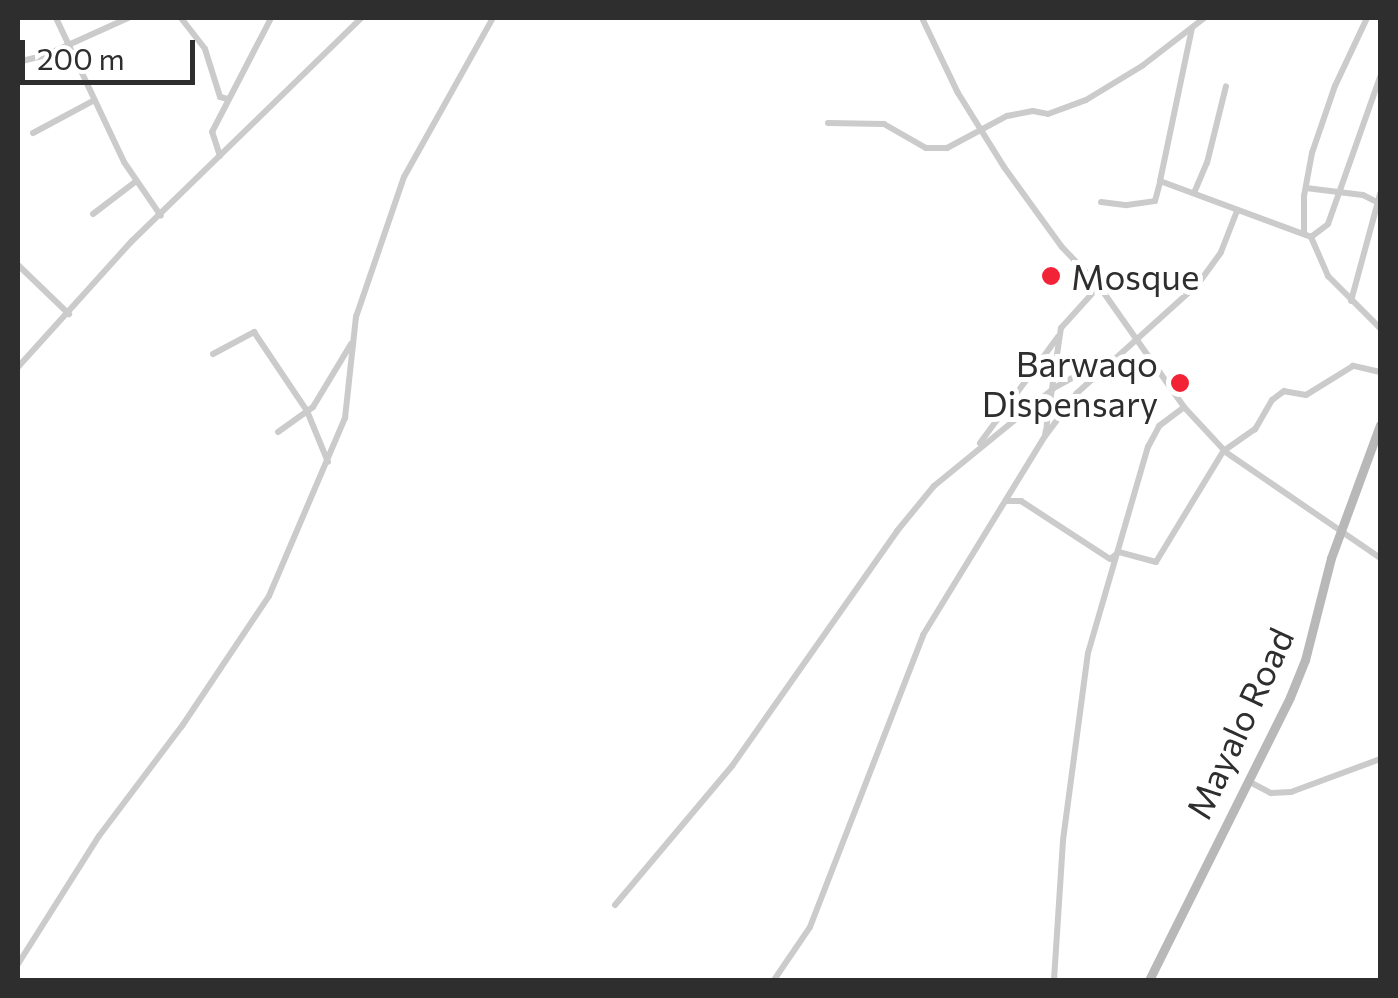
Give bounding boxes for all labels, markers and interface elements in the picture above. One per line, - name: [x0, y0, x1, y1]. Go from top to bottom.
- scale bar: [25, 20, 200, 82]
- text: 200 m: [37, 39, 125, 76]
- place label: Mosque: [1071, 255, 1199, 297]
- marker: Mosque: [1040, 265, 1062, 287]
- place label: Barwaqo Dispensary: [982, 342, 1158, 424]
- marker: Barwaqo Dispensary: [1167, 370, 1193, 396]
- street label: Mayalo Road: [1177, 621, 1301, 825]

